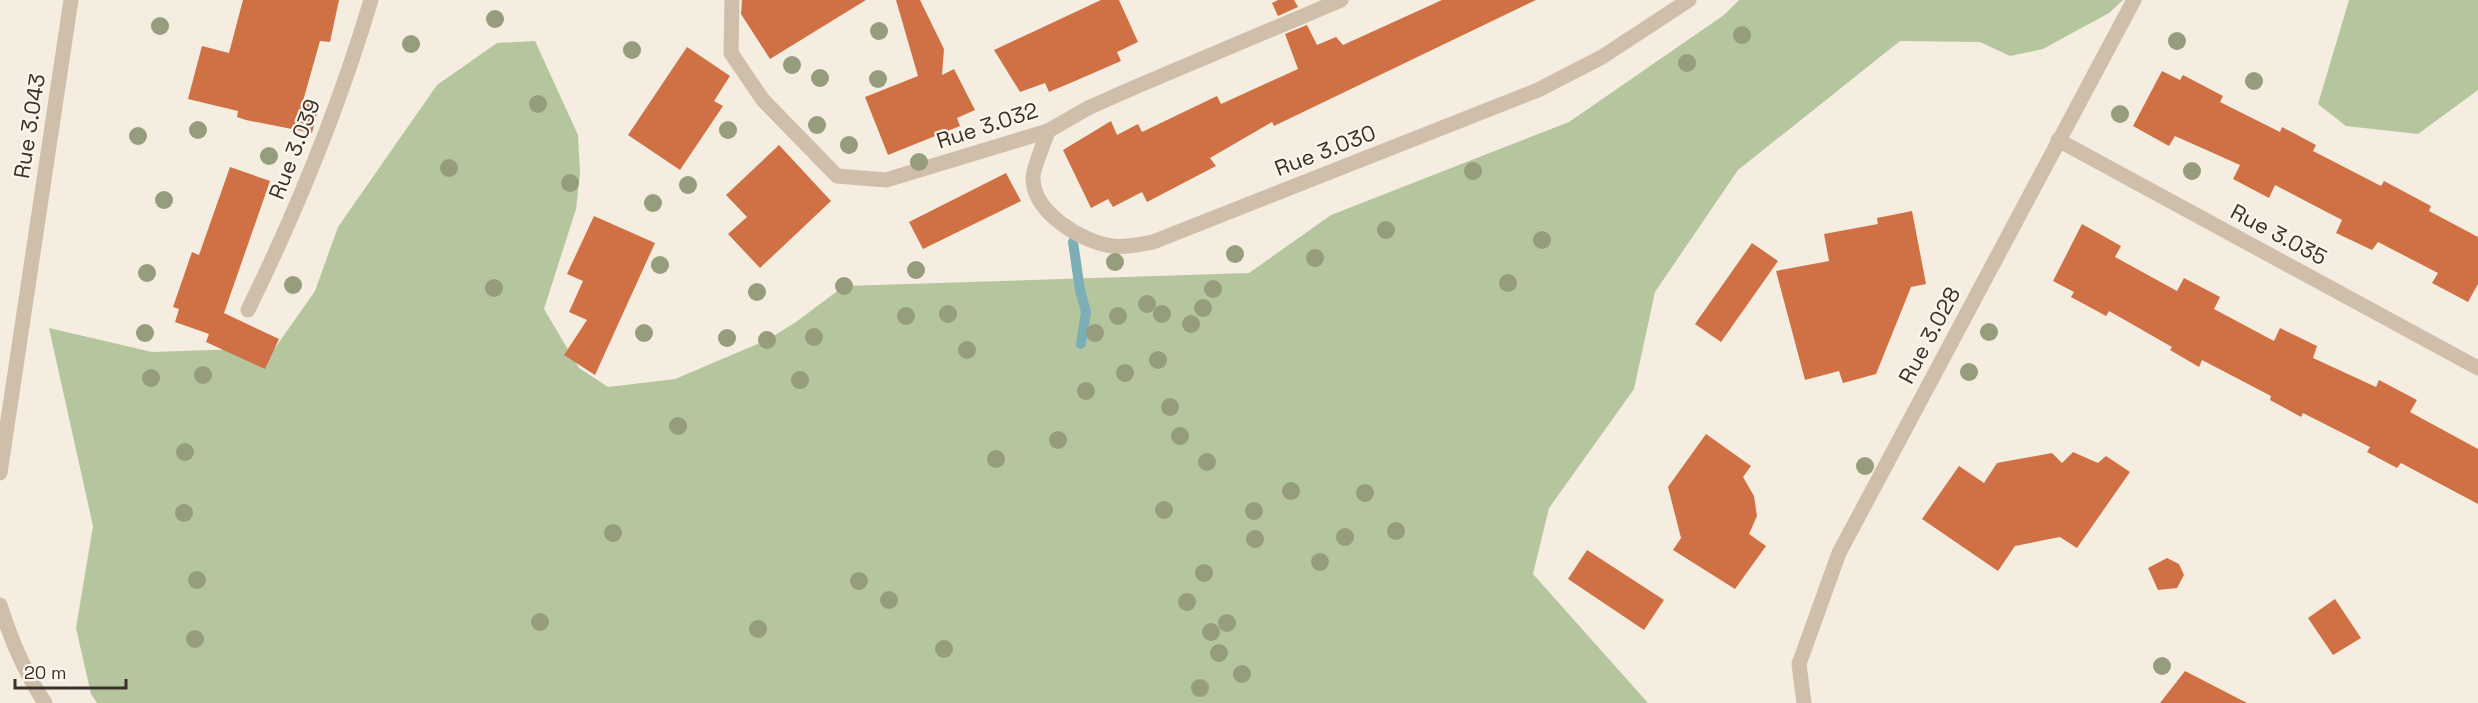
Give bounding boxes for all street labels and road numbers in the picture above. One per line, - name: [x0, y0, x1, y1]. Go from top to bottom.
- street label: Rue 3.043: [7, 72, 51, 180]
- street label: Rue 3.039: [262, 95, 326, 203]
- street label: Rue 3.032: [933, 95, 1041, 155]
- street label: Rue 3.030: [1270, 118, 1380, 182]
- street label: Rue 3.035: [2226, 197, 2332, 271]
- street label: Rue 3.028: [1892, 282, 1966, 388]

